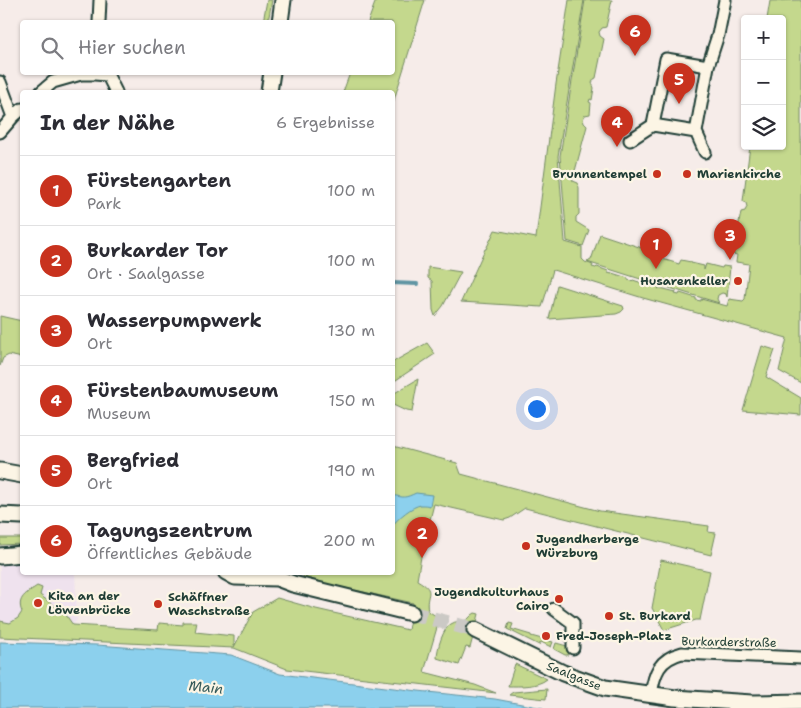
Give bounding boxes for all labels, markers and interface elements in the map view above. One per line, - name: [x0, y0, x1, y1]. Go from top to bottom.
- pin: 6: [619, 15, 651, 56]
- map controls: [741, 15, 786, 150]
- button: +: [741, 15, 786, 60]
- search box: [20, 20, 395, 75]
- icon: search: [38, 34, 66, 62]
- text: Hier suchen: [78, 35, 186, 60]
- button: −: [741, 60, 786, 105]
- pin: 5: [663, 63, 695, 104]
- button: layers: [741, 105, 786, 150]
- pin: 4: [601, 106, 633, 147]
- text: In der Nähe: [40, 109, 175, 137]
- text: 6 Ergebnisse: [276, 112, 375, 133]
- place label: Brunnentempel: [552, 166, 647, 182]
- place label: Marienkirche: [697, 166, 781, 182]
- text: Fürstengarten: [87, 168, 231, 193]
- marker: Brunnentempel: [651, 168, 663, 180]
- marker: Marienkirche: [681, 168, 693, 180]
- text: 1: [52, 180, 60, 201]
- text: 100 m: [327, 180, 375, 201]
- text: Park: [87, 193, 121, 214]
- pin: 3: [714, 219, 746, 260]
- pin: 1: [640, 228, 672, 269]
- text: Burkarder Tor: [87, 238, 228, 263]
- text: 2: [50, 250, 62, 271]
- text: 100 m: [327, 250, 375, 271]
- text: Ort · Saalgasse: [87, 263, 205, 284]
- place label: Husarenkeller: [640, 273, 729, 289]
- marker: Husarenkeller: [732, 275, 744, 287]
- text: Wasserpumpwerk: [87, 308, 262, 333]
- text: 3: [50, 320, 62, 341]
- text: 130 m: [328, 320, 375, 341]
- text: Ort: [87, 333, 113, 354]
- text: Fürstenbaumuseum: [87, 378, 278, 403]
- text: 4: [50, 390, 62, 411]
- text: 150 m: [328, 390, 375, 411]
- your location: [524, 396, 550, 422]
- text: Museum: [87, 403, 151, 424]
- text: Bergfried: [87, 448, 179, 473]
- text: 5: [51, 460, 61, 481]
- text: 190 m: [328, 460, 375, 481]
- text: Ort: [87, 473, 113, 494]
- pin: 2: [406, 517, 438, 558]
- text: Tagungszentrum: [87, 518, 252, 543]
- text: 6: [50, 530, 62, 551]
- text: 200 m: [323, 530, 375, 551]
- place label: Jugendherberge Würzburg: [536, 531, 639, 561]
- marker: Jugendherberge Würzburg: [520, 540, 532, 552]
- text: Öffentliches Gebäude: [87, 543, 252, 564]
- place label: Jugendkulturhaus Cairo: [434, 584, 549, 614]
- place label: Kita an der Löwenbrücke: [48, 588, 131, 618]
- place label: Schäffner Waschstraße: [168, 589, 250, 619]
- marker: Jugendkulturhaus Cairo: [553, 593, 565, 605]
- marker: Kita an der Löwenbrücke: [32, 597, 44, 609]
- marker: Schäffner Waschstraße: [152, 598, 164, 610]
- place label: St. Burkard: [619, 608, 691, 624]
- marker: St. Burkard: [603, 610, 615, 622]
- place label: Fred-Joseph-Platz: [556, 628, 672, 644]
- marker: Fred-Joseph-Platz: [540, 630, 552, 642]
- street label: Burkarderstraße: [681, 633, 777, 651]
- street label: Saalgasse: [544, 658, 604, 694]
- water label: Main: [188, 676, 224, 698]

